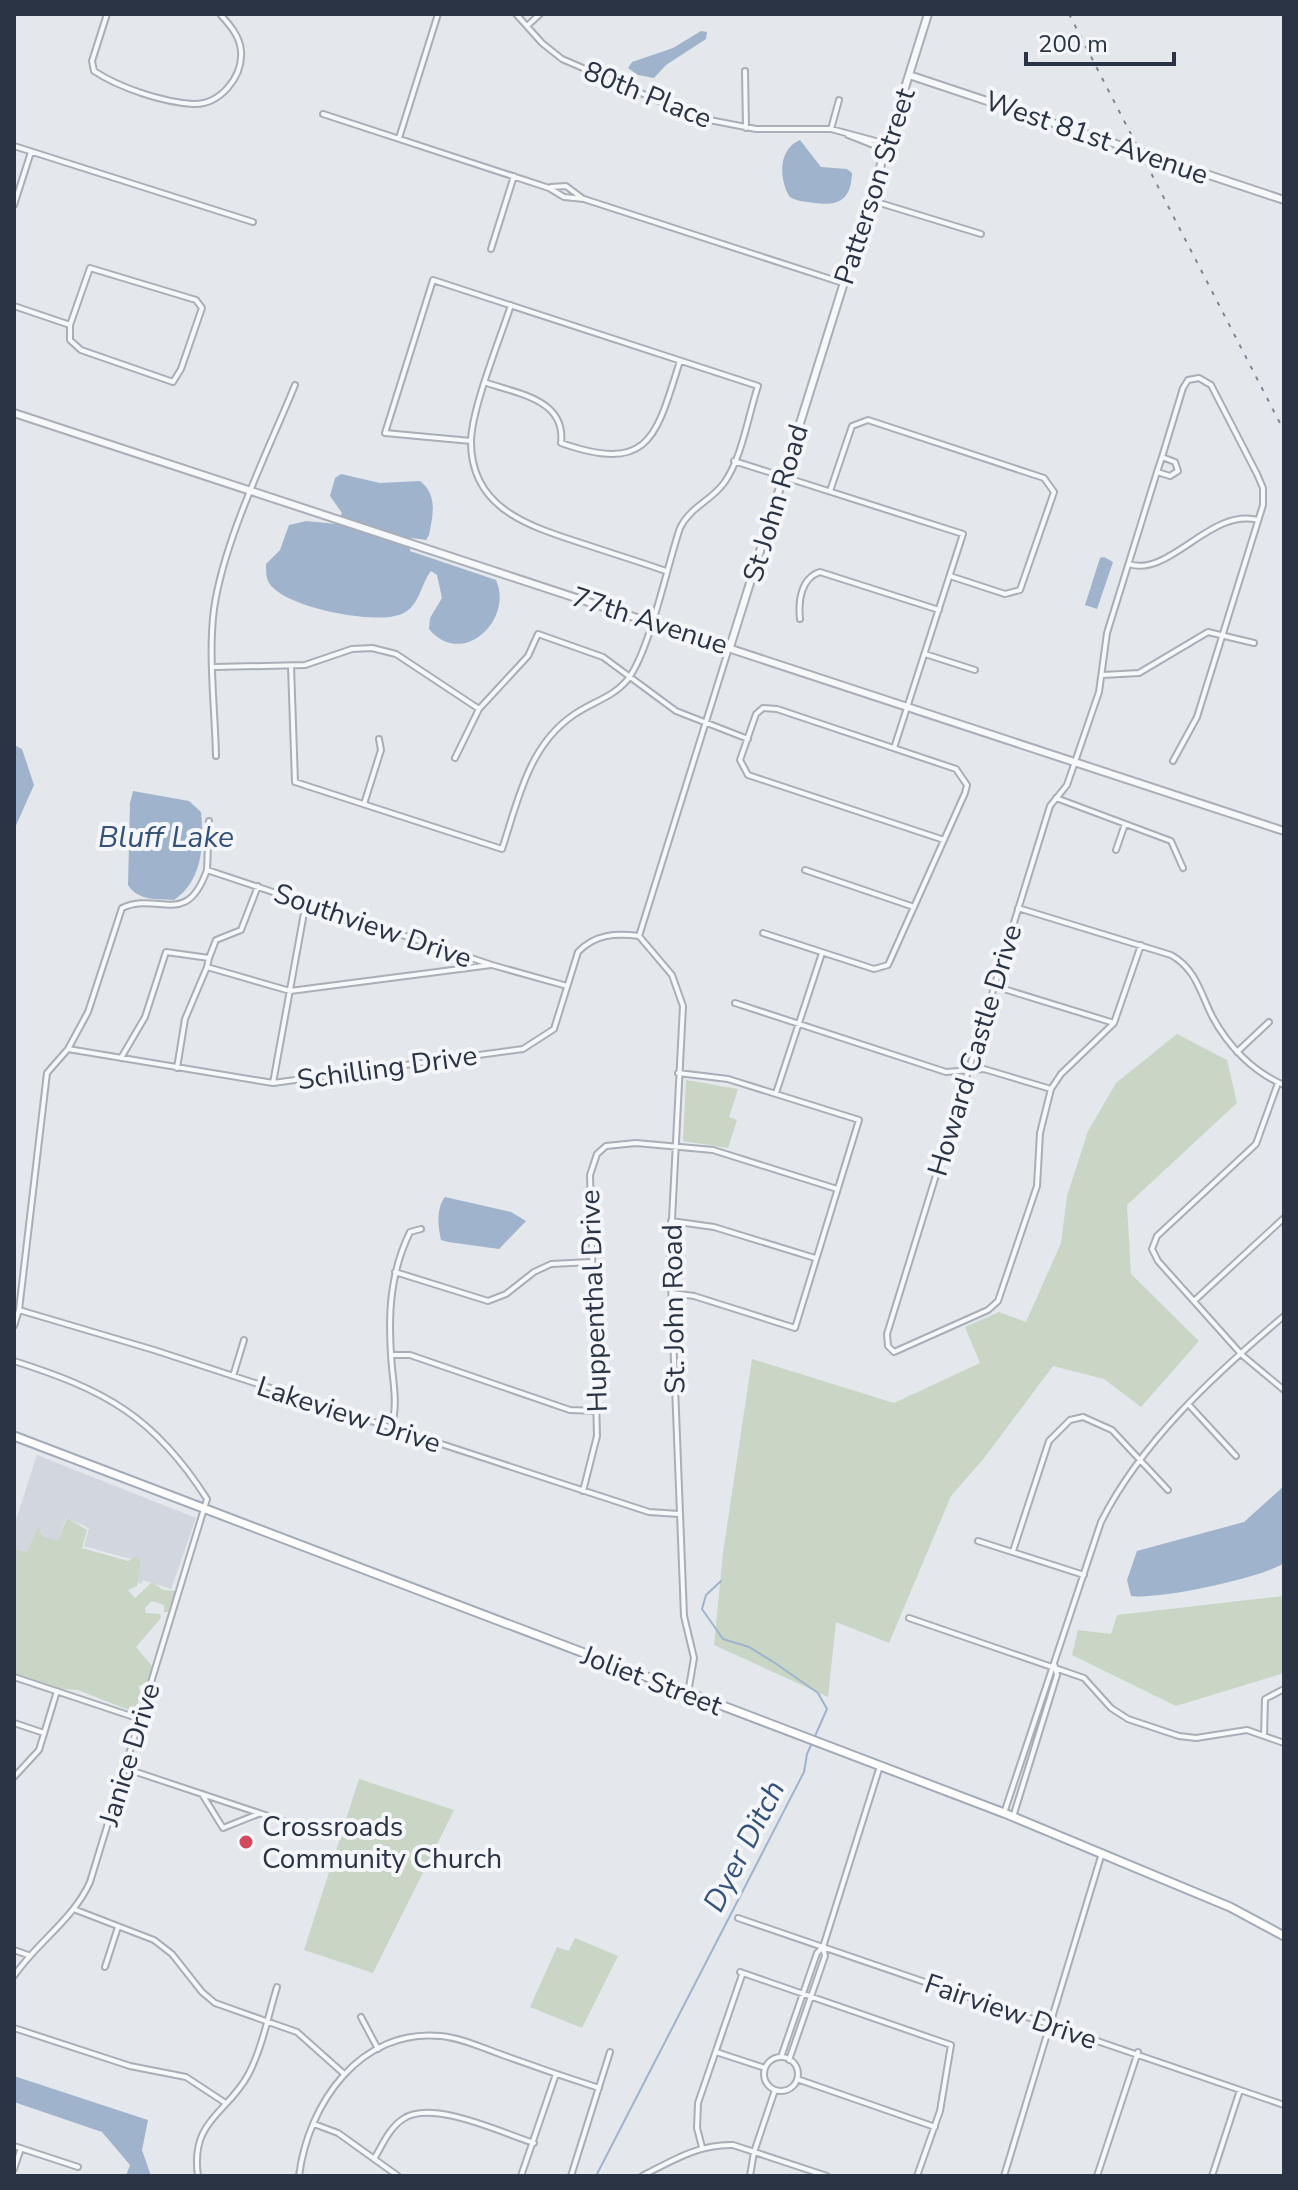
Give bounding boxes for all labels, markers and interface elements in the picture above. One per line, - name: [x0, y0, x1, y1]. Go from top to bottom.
- scale bar: [1026, 16, 1174, 66]
- text: 200 m: [1038, 28, 1108, 60]
- street label: 80th Place: [578, 52, 717, 138]
- street label: West 81st Avenue: [980, 82, 1213, 194]
- street label: Patterson Street: [825, 83, 925, 289]
- street label: St John Road: [734, 420, 818, 587]
- street label: 77th Avenue: [567, 578, 733, 664]
- water label: Bluff Lake: [98, 817, 234, 858]
- street label: Southview Drive: [269, 874, 477, 978]
- street label: Howard Castle Drive: [919, 920, 1031, 1181]
- street label: Schilling Drive: [295, 1037, 480, 1099]
- street label: Huppenthal Drive: [571, 1189, 617, 1413]
- street label: St. John Road: [654, 1224, 694, 1394]
- street label: Lakeview Drive: [252, 1367, 445, 1463]
- street label: Joliet Street: [575, 1636, 728, 1725]
- street label: Janice Drive: [90, 1678, 170, 1831]
- water label: Dyer Ditch: [694, 1773, 795, 1919]
- place label: Crossroads Community Church: [262, 1808, 502, 1878]
- marker: Crossroads Community Church: [237, 1833, 255, 1851]
- street label: Fairview Drive: [919, 1965, 1102, 2059]

